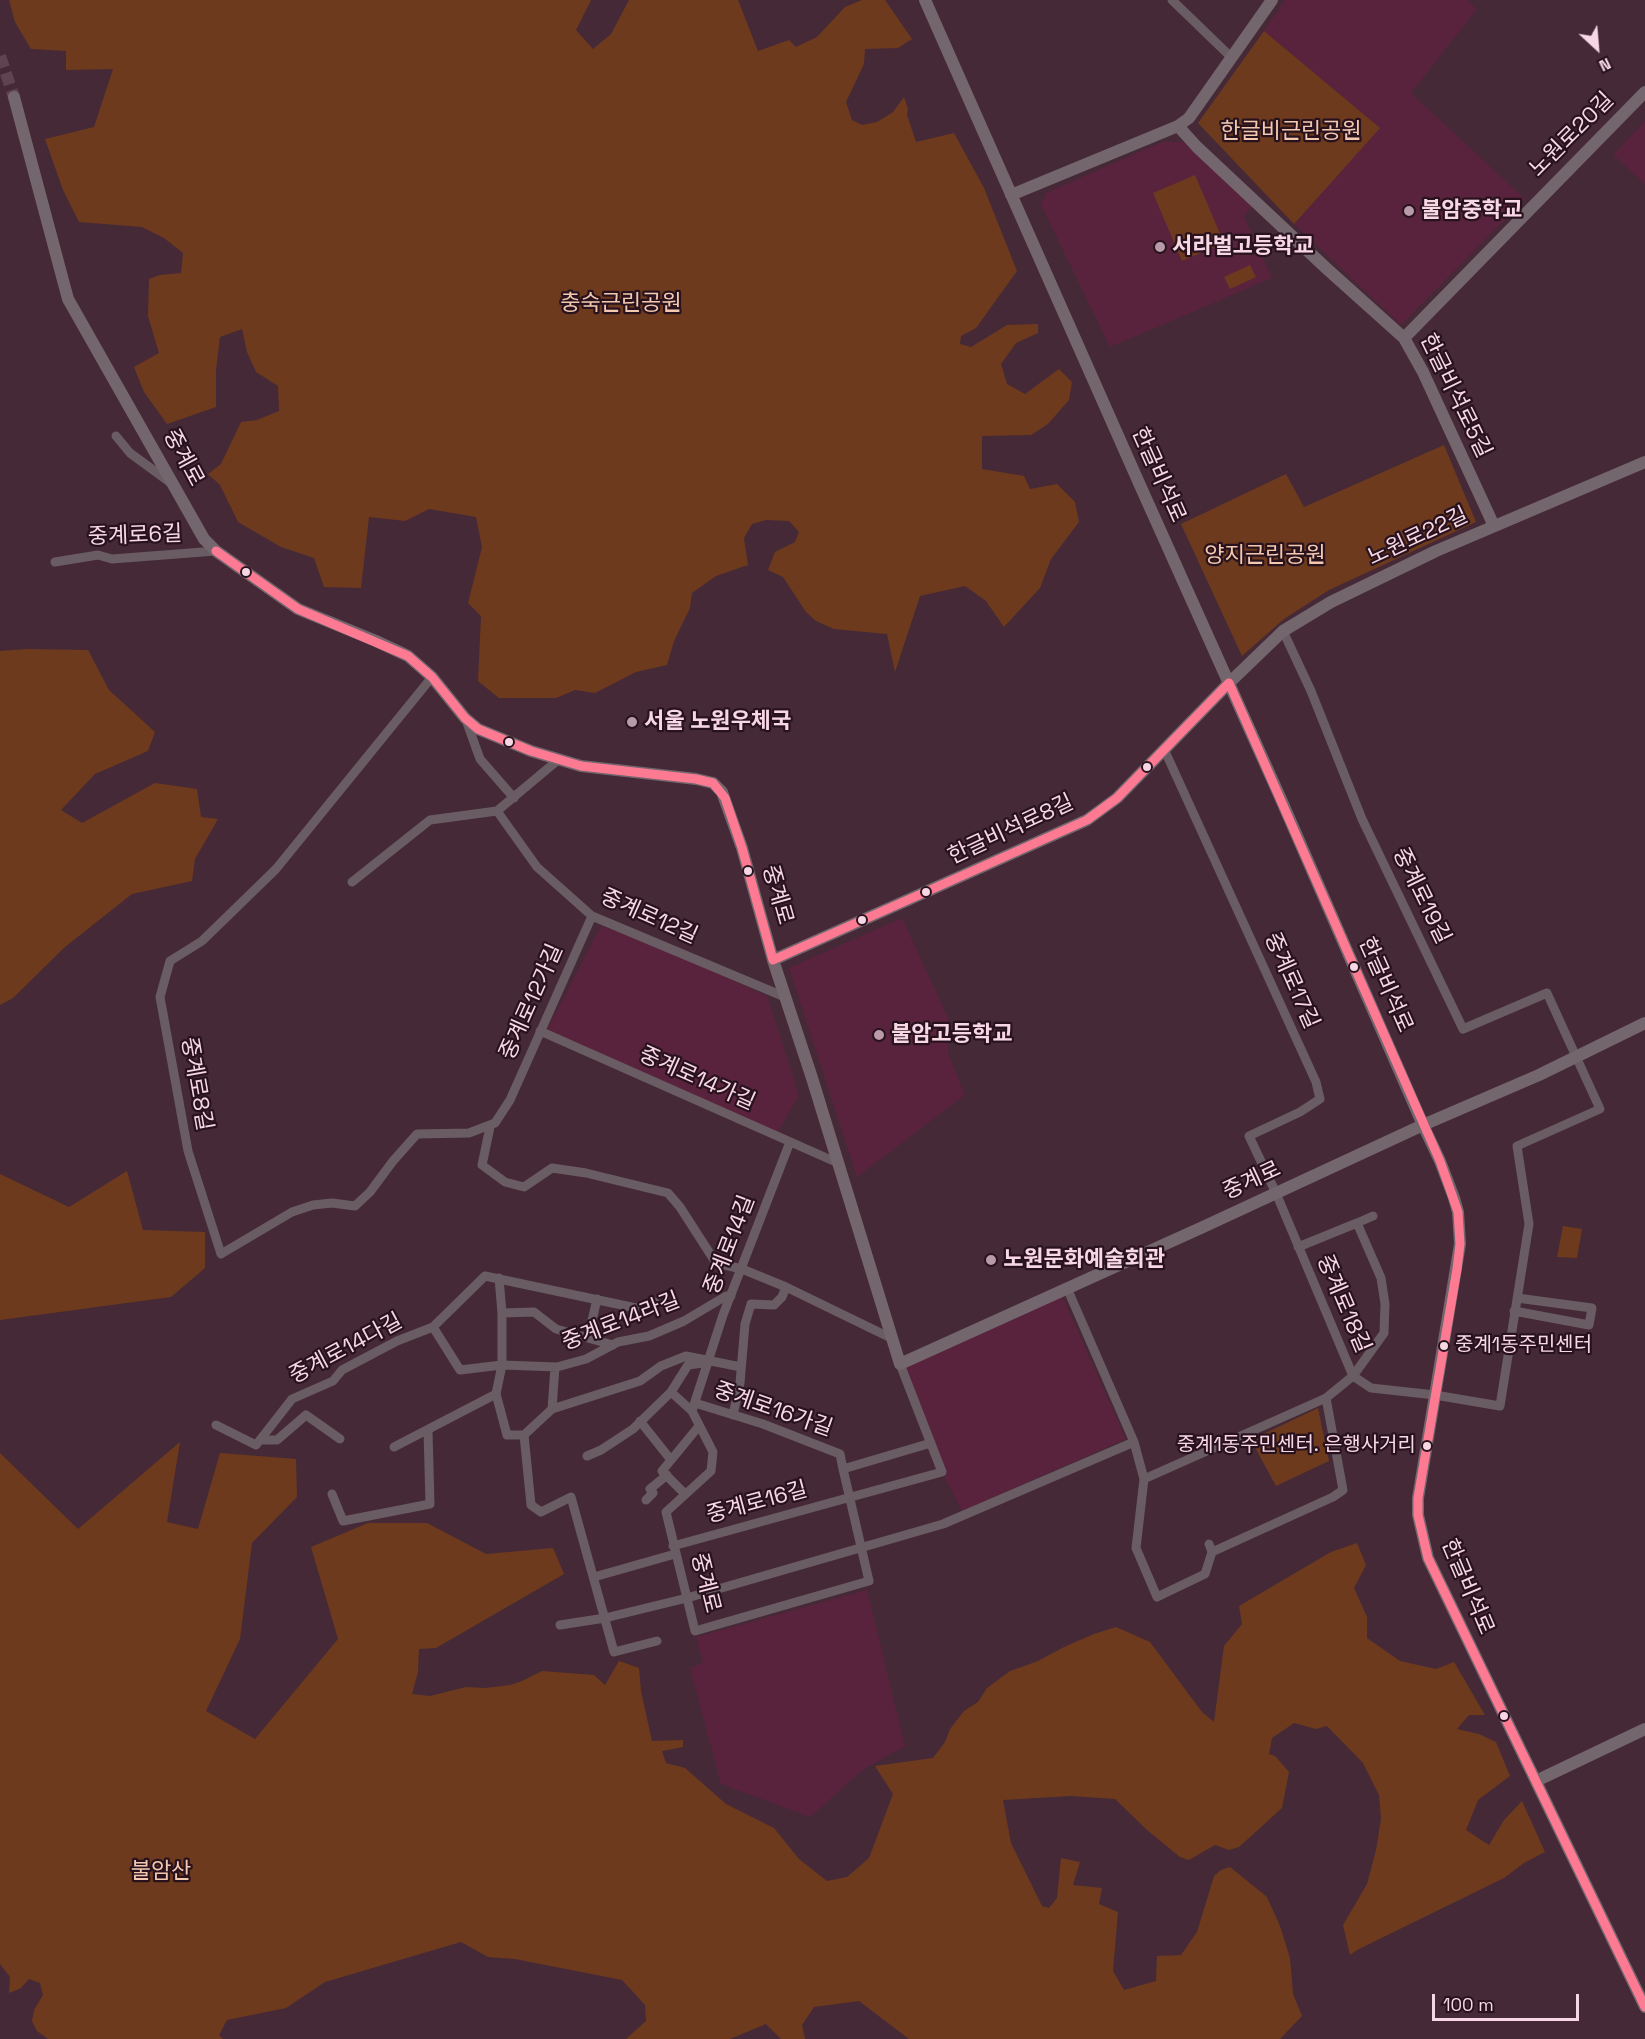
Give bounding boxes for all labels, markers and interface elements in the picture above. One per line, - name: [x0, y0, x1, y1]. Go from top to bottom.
- north arrow: [1567, 18, 1627, 78]
- text: N: [1596, 53, 1615, 76]
- street label: 노원로20길: [1524, 87, 1620, 183]
- park label: 한글비근린공원: [1220, 119, 1362, 145]
- place label: 불암중학교: [1421, 198, 1522, 224]
- marker: 불암중학교: [1402, 204, 1416, 218]
- place label: 서라벌고등학교: [1172, 234, 1314, 260]
- marker: 서라벌고등학교: [1153, 240, 1167, 254]
- park label: 충숙근린공원: [560, 291, 682, 317]
- street label: 한글비석로5길: [1414, 330, 1496, 462]
- street label: 한글비석로: [1125, 423, 1191, 527]
- street label: 중계로: [157, 425, 209, 491]
- street label: 노원로22길: [1364, 502, 1472, 572]
- street label: 중계로6길: [87, 521, 183, 551]
- park label: 양지근린공원: [1204, 543, 1326, 569]
- unlabelled marker: [240, 566, 252, 578]
- place label: 서울 노원우체국: [644, 709, 791, 735]
- marker: 서울 노원우체국: [625, 715, 639, 729]
- unlabelled marker: [503, 736, 515, 748]
- unlabelled marker: [1141, 761, 1153, 773]
- street label: 한글비석로8길: [944, 789, 1078, 871]
- street label: 중계로19길: [1386, 844, 1456, 948]
- street label: 중계로: [756, 862, 798, 928]
- unlabelled marker: [742, 865, 754, 877]
- street label: 중계로12길: [596, 884, 702, 950]
- unlabelled marker: [920, 886, 932, 898]
- unlabelled marker: [856, 914, 868, 926]
- street label: 중계로17길: [1258, 929, 1324, 1033]
- street label: 한글비석로: [1352, 933, 1418, 1037]
- street label: 중계로12가길: [495, 940, 569, 1064]
- unlabelled marker: [1348, 961, 1360, 973]
- place label: 불암고등학교: [891, 1022, 1012, 1048]
- marker: 불암고등학교: [872, 1028, 886, 1042]
- street label: 중계로8길: [175, 1035, 217, 1133]
- street label: 중계로14가길: [635, 1042, 759, 1116]
- street label: 중계로: [1219, 1156, 1285, 1206]
- street label: 중계로14길: [699, 1192, 761, 1298]
- place label: 노원문화예술회관: [1003, 1247, 1165, 1273]
- street label: 중계로18길: [1311, 1251, 1375, 1357]
- marker: 노원문화예술회관: [984, 1253, 998, 1267]
- street label: 중계로14라길: [558, 1287, 684, 1357]
- street label: 중계로14다길: [285, 1308, 407, 1390]
- place label: 중계1동주민센터: [1455, 1334, 1592, 1358]
- marker: 중계1동주민센터: [1438, 1340, 1450, 1352]
- street label: 중계로16가길: [710, 1377, 836, 1443]
- place label: 중계1동주민센터. 은행사거리: [1177, 1434, 1416, 1458]
- marker: 중계1동주민센터. 은행사거리: [1421, 1440, 1433, 1452]
- street label: 중계로16길: [704, 1477, 810, 1529]
- street label: 한글비석로: [1435, 1535, 1499, 1639]
- street label: 중계로: [685, 1550, 725, 1616]
- unlabelled marker: [1498, 1710, 1510, 1722]
- park label: 불암산: [131, 1859, 191, 1885]
- scale bar: [1435, 1982, 1582, 2020]
- text: 100 m: [1443, 1993, 1494, 2016]

